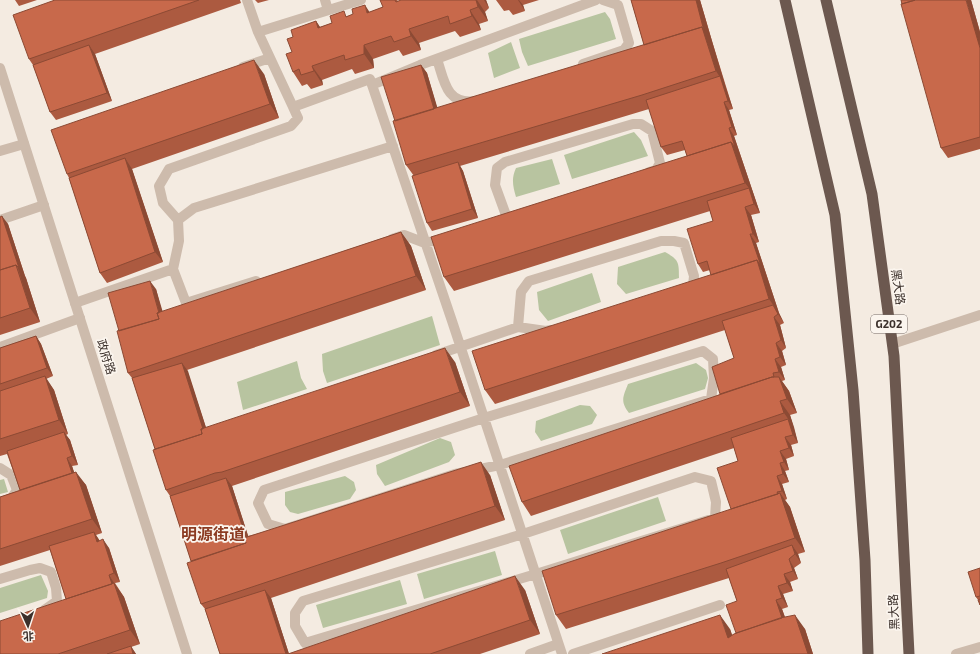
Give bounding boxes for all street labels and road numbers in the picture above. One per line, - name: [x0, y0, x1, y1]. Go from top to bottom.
- street label: 黑大路: [890, 268, 908, 306]
- road number: G202: [871, 315, 907, 333]
- street label: 政府路: [95, 337, 119, 376]
- street label: 黑大路: [885, 594, 901, 630]

